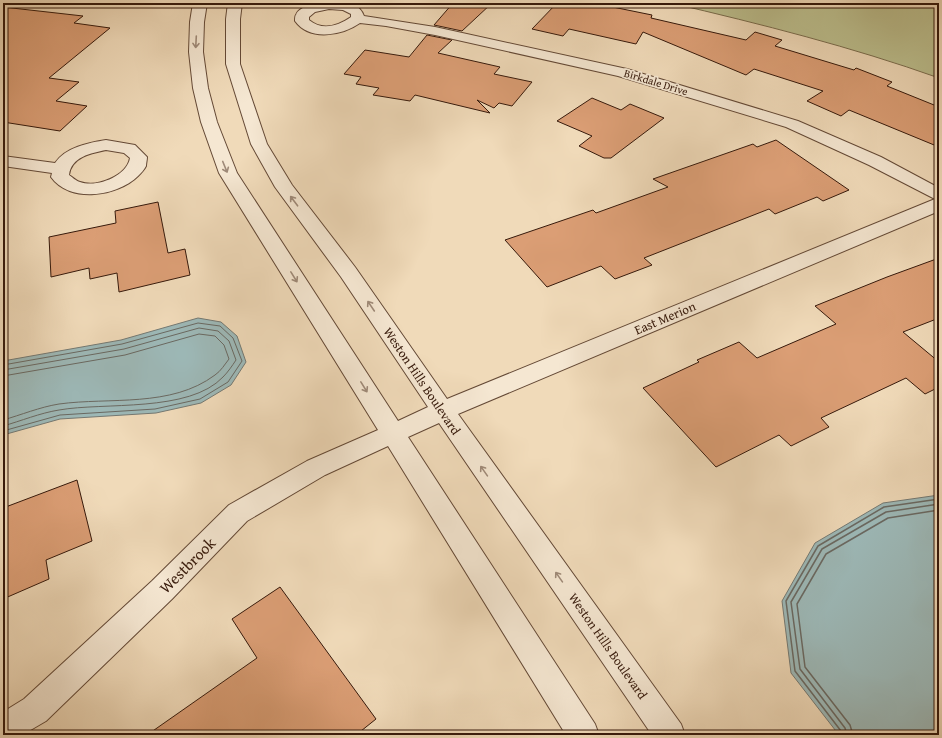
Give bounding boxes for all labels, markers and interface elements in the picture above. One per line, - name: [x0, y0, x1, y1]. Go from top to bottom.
- one-way arrow: [192, 35, 200, 48]
- street label: Birkdale Drive: [622, 65, 690, 99]
- one-way arrow: [222, 161, 230, 173]
- one-way arrow: [290, 196, 299, 207]
- one-way arrow: [291, 271, 299, 283]
- street label: East Merion: [631, 296, 699, 339]
- one-way arrow: [367, 301, 375, 312]
- street label: Weston Hills Boulevard: [379, 323, 465, 439]
- one-way arrow: [360, 381, 368, 393]
- one-way arrow: [480, 466, 488, 477]
- street label: Westbrook: [153, 531, 221, 599]
- one-way arrow: [555, 572, 563, 583]
- street label: Weston Hills Boulevard: [564, 589, 652, 703]

